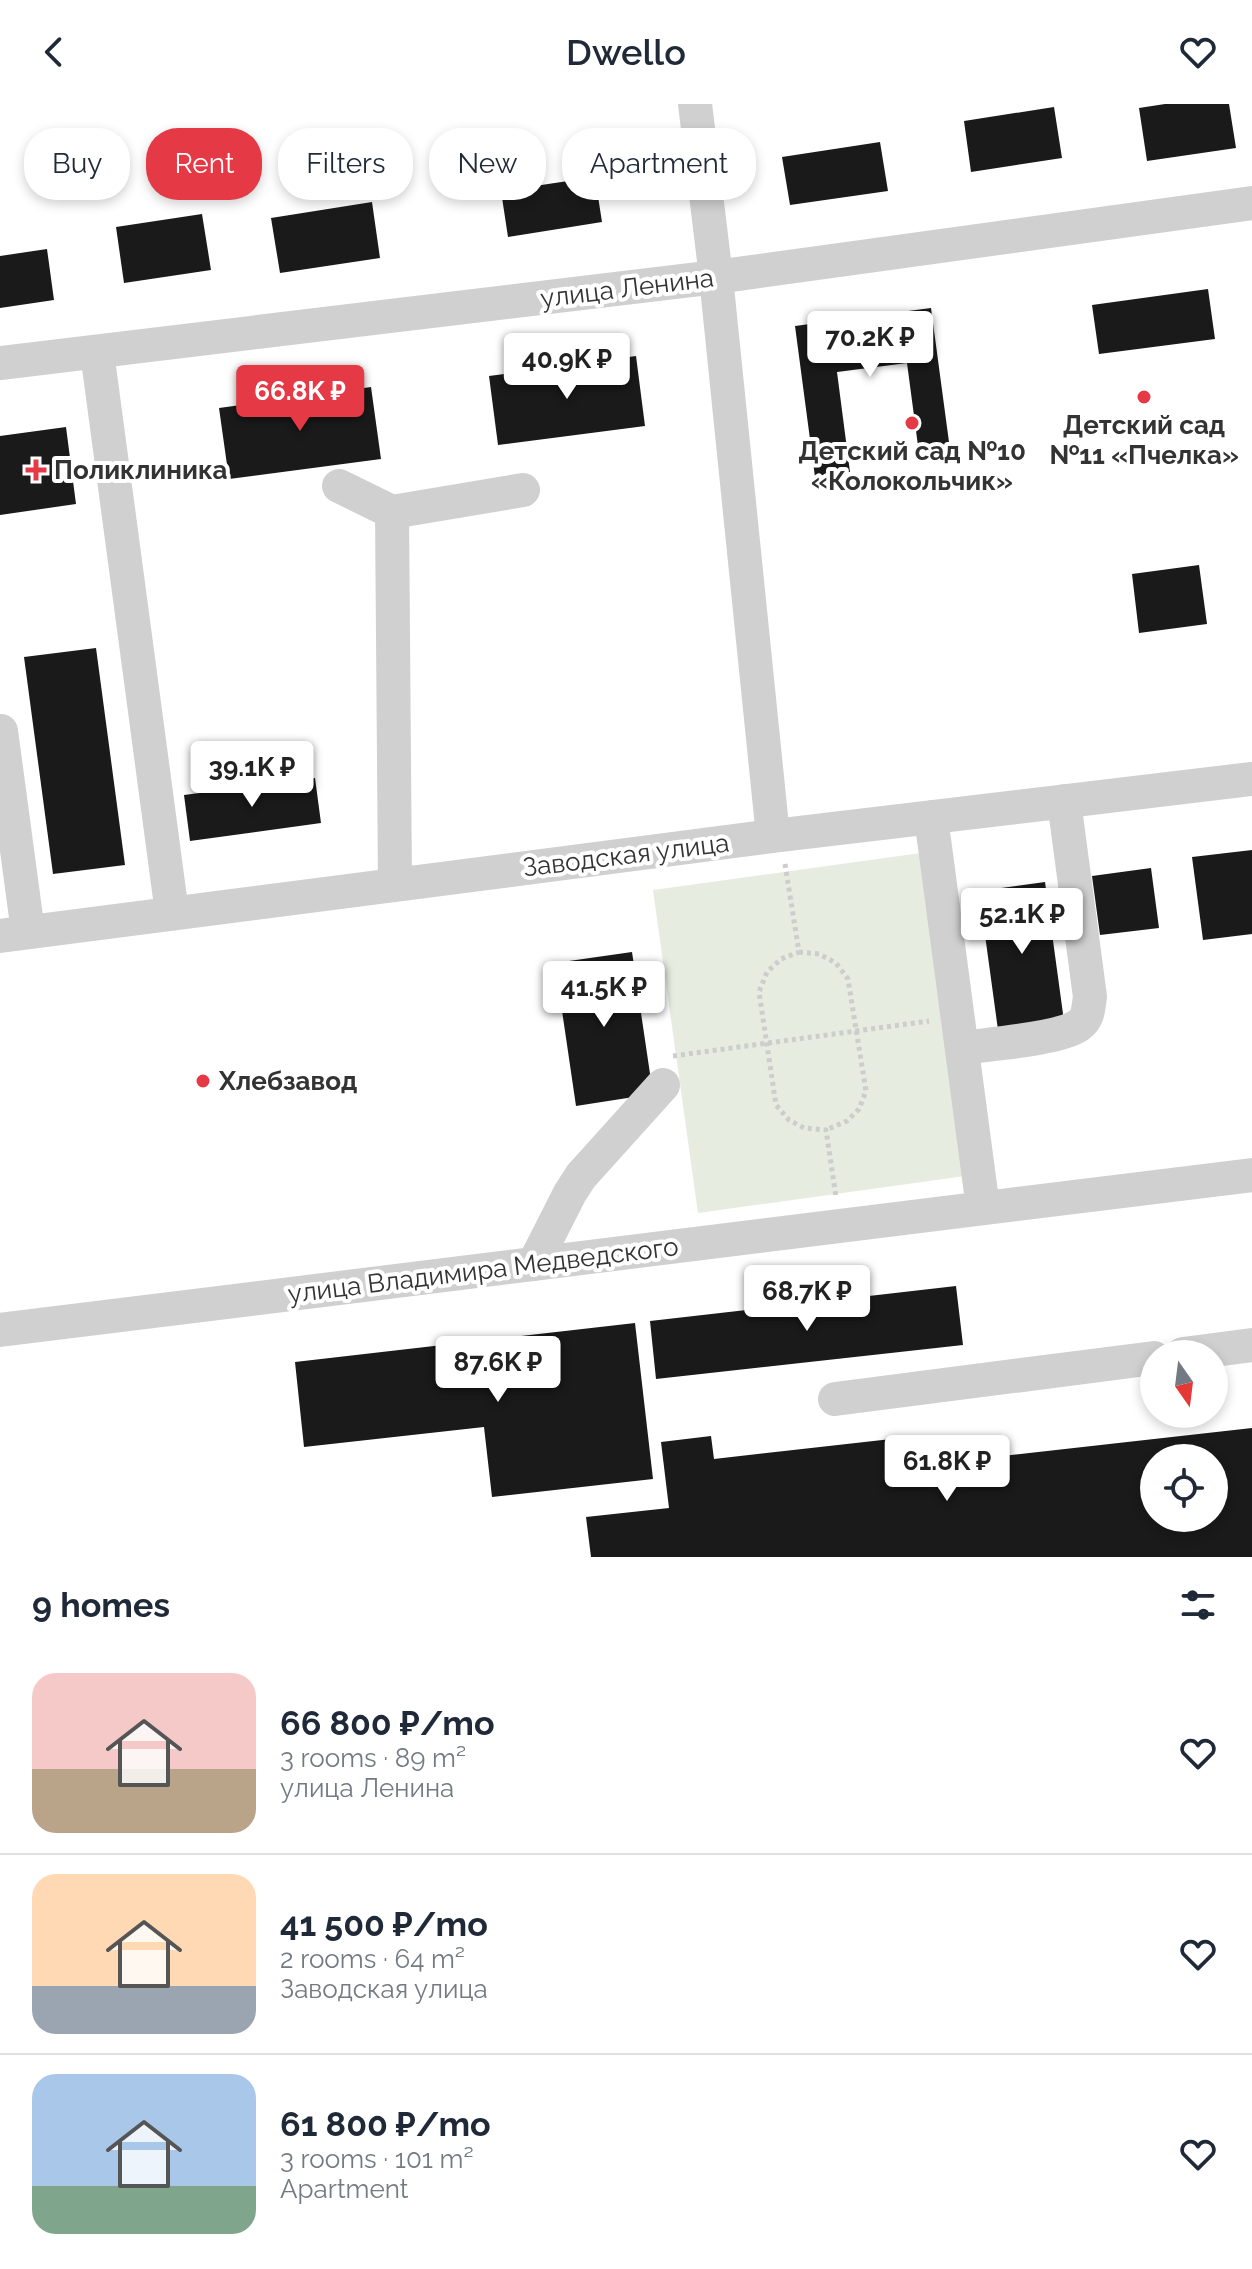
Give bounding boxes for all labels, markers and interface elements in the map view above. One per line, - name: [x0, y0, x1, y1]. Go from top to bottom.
- icon: back: [32, 30, 76, 74]
- icon: heart: [1176, 30, 1220, 74]
- text: Dwello: [566, 31, 686, 73]
- chip: Buy: [24, 128, 130, 200]
- chip: Rent: [146, 128, 262, 200]
- chip: Filters: [278, 128, 413, 200]
- chip: New: [429, 128, 546, 200]
- chip: Apartment: [562, 128, 756, 200]
- street label: улица Ленина: [539, 262, 715, 314]
- pin: 70.2K ₽: [796, 311, 944, 379]
- text: 70.2K ₽: [825, 322, 915, 352]
- pin: 40.9K ₽: [493, 333, 641, 401]
- text: 40.9K ₽: [522, 344, 612, 374]
- pin: 66.8K ₽: [226, 365, 374, 433]
- text: 66.8K ₽: [254, 376, 346, 406]
- marker: Детский сад №11 «Пчелка»: [1135, 388, 1153, 406]
- place label: Детский сад №11 «Пчелка»: [1049, 410, 1239, 470]
- marker: Детский сад №10 «Колокольчик»: [903, 414, 921, 432]
- place label: Детский сад №10 «Колокольчик»: [798, 436, 1026, 496]
- place label: Поликлиника: [54, 455, 228, 485]
- marker: Поликлиника: [25, 459, 47, 481]
- pin: 39.1K ₽: [178, 741, 326, 809]
- text: 39.1K ₽: [209, 752, 295, 782]
- street label: Заводская улица: [521, 827, 731, 883]
- pin: 52.1K ₽: [948, 888, 1096, 956]
- text: 52.1K ₽: [979, 899, 1065, 929]
- pin: 41.5K ₽: [530, 961, 678, 1029]
- text: 41.5K ₽: [561, 972, 647, 1002]
- place label: Хлебзавод: [218, 1066, 357, 1096]
- marker: Хлебзавод: [194, 1072, 212, 1090]
- street label: улица Владимира Медведского: [286, 1231, 680, 1309]
- pin: 68.7K ₽: [733, 1265, 881, 1333]
- text: 68.7K ₽: [762, 1276, 852, 1306]
- pin: 87.6K ₽: [424, 1336, 572, 1404]
- north arrow: [1140, 1340, 1228, 1428]
- map controls: [1140, 1340, 1228, 1532]
- text: 87.6K ₽: [454, 1347, 542, 1377]
- pin: 61.8K ₽: [873, 1435, 1021, 1503]
- button: locate: [1140, 1444, 1228, 1532]
- text: 61.8K ₽: [903, 1446, 991, 1476]
- icon: filters: [1176, 1583, 1220, 1627]
- text: 9 homes: [32, 1585, 170, 1625]
- text: 66 800 ₽/mo: [280, 1703, 495, 1743]
- icon: home: [96, 1705, 192, 1801]
- icon: heart: [1176, 1731, 1220, 1775]
- text: 3 rooms · 89 m²: [280, 1743, 466, 1773]
- text: улица Ленина: [280, 1773, 454, 1803]
- text: 41 500 ₽/mo: [280, 1904, 488, 1944]
- icon: home: [96, 1906, 192, 2002]
- icon: heart: [1176, 1932, 1220, 1976]
- text: 2 rooms · 64 m²: [280, 1944, 465, 1974]
- text: Заводская улица: [280, 1974, 488, 2004]
- text: 61 800 ₽/mo: [280, 2104, 491, 2144]
- icon: home: [96, 2106, 192, 2202]
- icon: heart: [1176, 2132, 1220, 2176]
- text: 3 rooms · 101 m²: [280, 2144, 474, 2174]
- text: Apartment: [280, 2174, 409, 2204]

